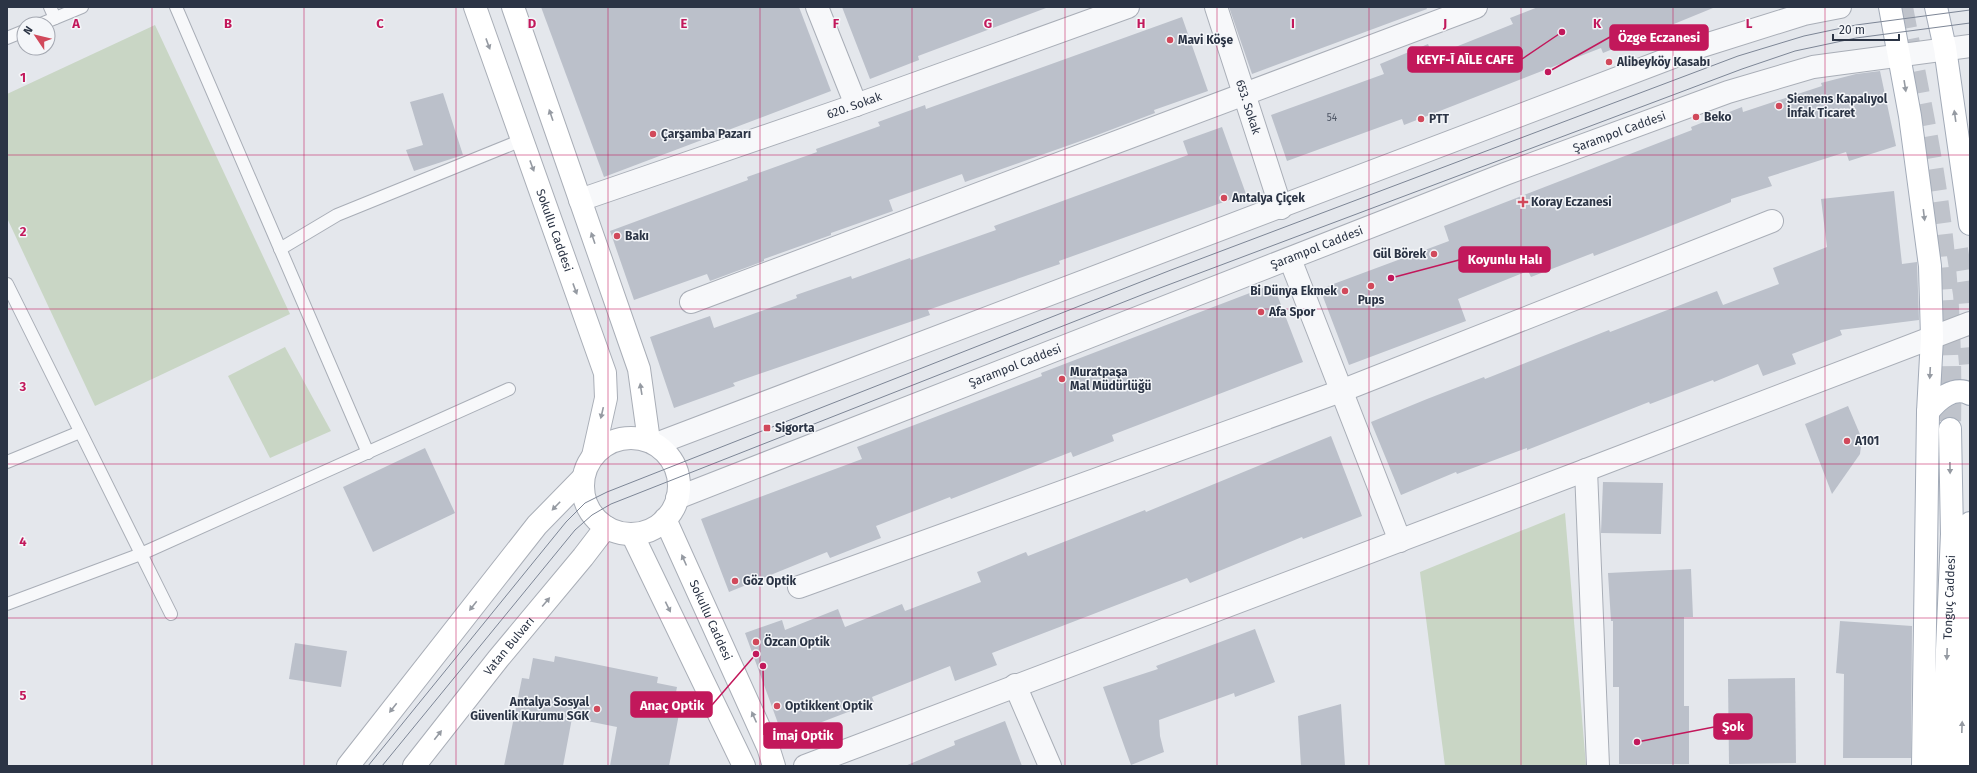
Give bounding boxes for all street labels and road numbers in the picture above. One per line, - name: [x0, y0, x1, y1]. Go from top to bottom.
- street label: 653. Sokak: [1233, 78, 1264, 137]
- street label: 620. Sokak: [825, 89, 884, 122]
- street label: Şarampol Caddesi: [1571, 108, 1668, 155]
- street label: Sokullu Caddesi: [533, 187, 575, 274]
- street label: Şarampol Caddesi: [1269, 223, 1365, 272]
- street label: Şarampol Caddesi: [967, 341, 1063, 390]
- street label: Tonguç Caddesi: [1940, 555, 1958, 640]
- street label: Sokullu Caddesi: [686, 578, 735, 663]
- street label: Vatan Bulvarı: [481, 614, 537, 678]

